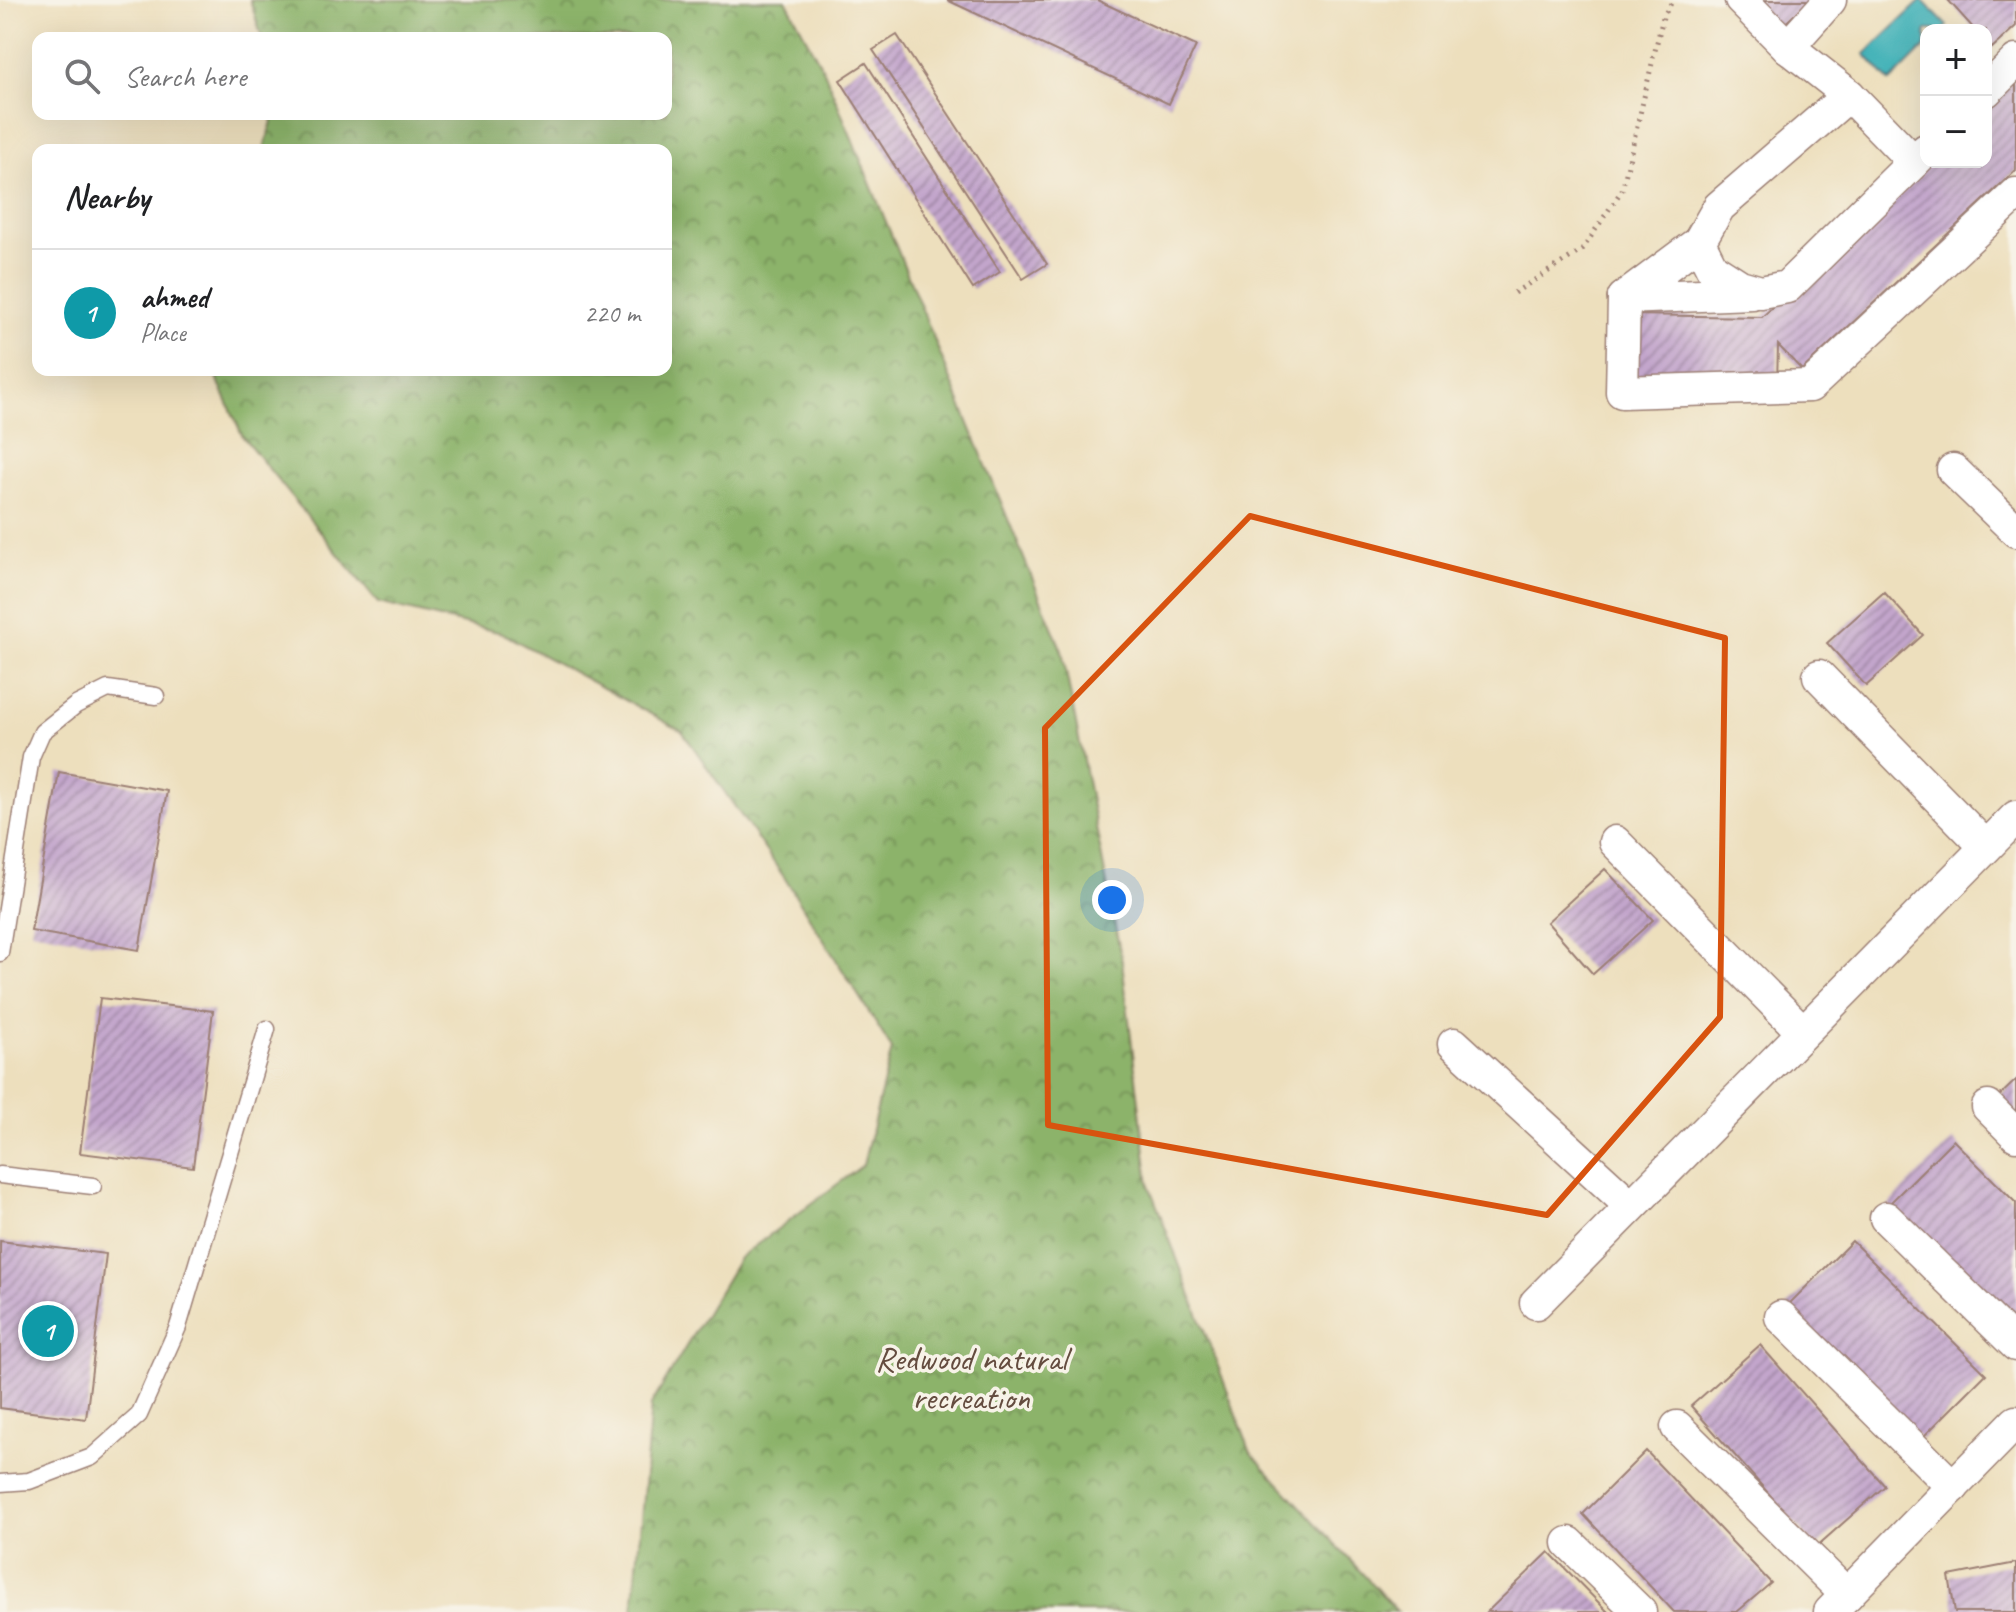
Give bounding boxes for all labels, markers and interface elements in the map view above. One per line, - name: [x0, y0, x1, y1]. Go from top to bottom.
- map controls: [1920, 24, 1992, 168]
- button: +: [1920, 24, 1992, 96]
- search box: [32, 32, 672, 120]
- icon: search: [60, 54, 104, 98]
- text: Search here: [124, 57, 246, 95]
- button: −: [1920, 96, 1992, 168]
- text: Nearby: [64, 175, 150, 218]
- text: ahmed: [140, 278, 208, 316]
- text: 1: [84, 297, 96, 330]
- text: 220 m: [584, 297, 640, 330]
- text: Place: [140, 316, 186, 349]
- your location: [1092, 880, 1132, 920]
- pin: 1: [22, 1301, 74, 1361]
- park label: Redwood natural recreation: [875, 1337, 1073, 1419]

